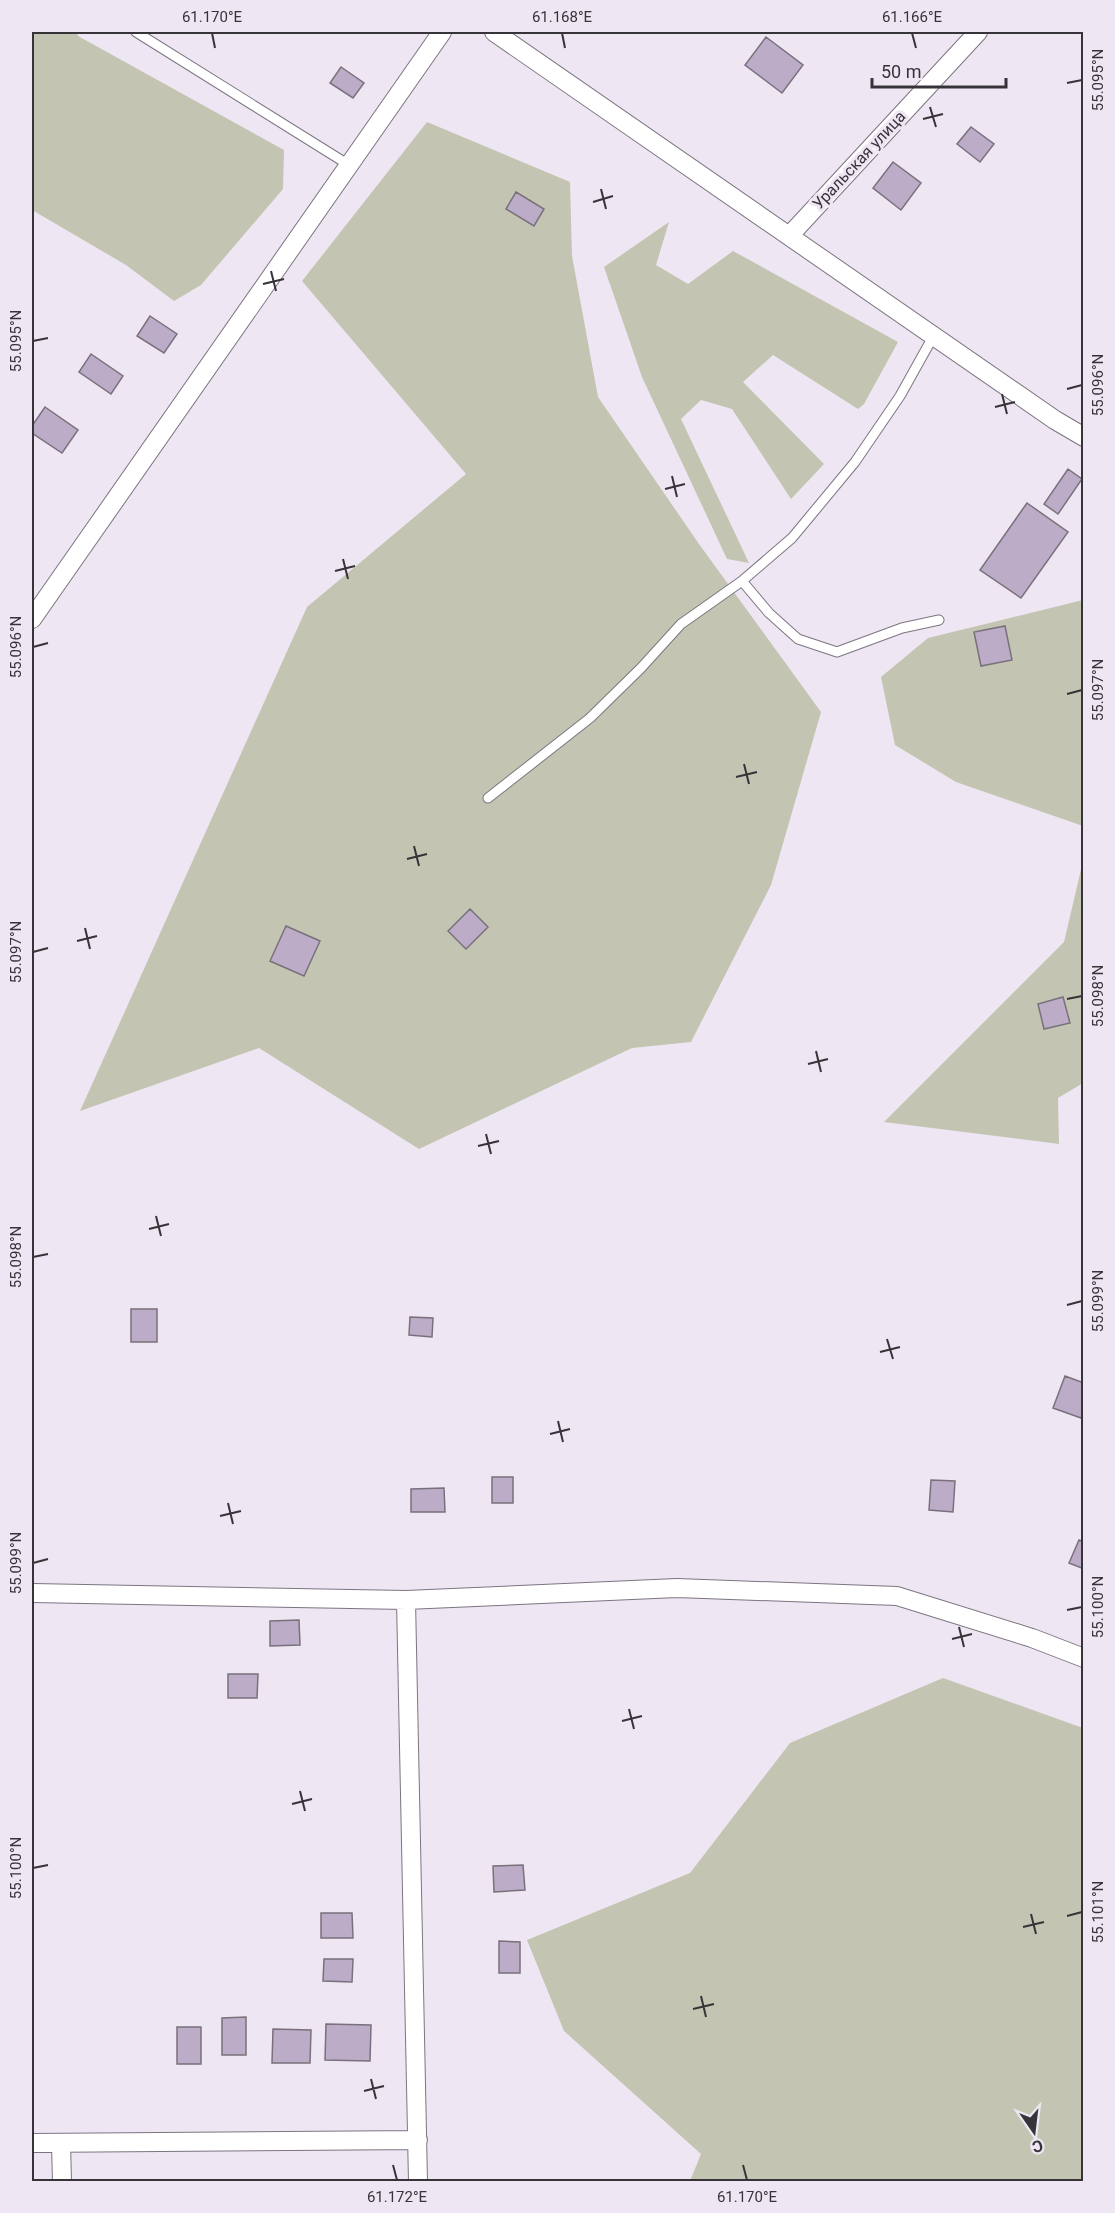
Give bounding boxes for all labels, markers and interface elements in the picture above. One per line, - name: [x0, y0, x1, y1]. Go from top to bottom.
- text: 61.170°E: [182, 8, 243, 26]
- text: 61.168°E: [532, 8, 593, 26]
- text: 61.166°E: [882, 8, 943, 26]
- text: 55.095°N: [1089, 49, 1107, 111]
- scale bar: [872, 51, 1006, 89]
- text: 50 m: [881, 61, 921, 82]
- street label: Уральская улица: [809, 107, 909, 213]
- text: 55.095°N: [7, 310, 25, 372]
- text: 55.096°N: [1089, 354, 1107, 416]
- text: 55.096°N: [7, 616, 25, 678]
- text: 55.097°N: [1089, 659, 1107, 721]
- text: 55.097°N: [7, 921, 25, 983]
- text: 55.098°N: [1089, 965, 1107, 1027]
- text: 55.098°N: [7, 1226, 25, 1288]
- text: 55.099°N: [1089, 1270, 1107, 1332]
- text: 55.099°N: [7, 1532, 25, 1594]
- text: 55.100°N: [1089, 1576, 1107, 1638]
- text: 55.100°N: [7, 1837, 25, 1899]
- text: 55.101°N: [1089, 1881, 1107, 1943]
- north arrow: [1004, 2102, 1064, 2162]
- text: С: [1030, 2136, 1045, 2157]
- text: 61.172°E: [367, 2188, 428, 2206]
- text: 61.170°E: [717, 2188, 778, 2206]

